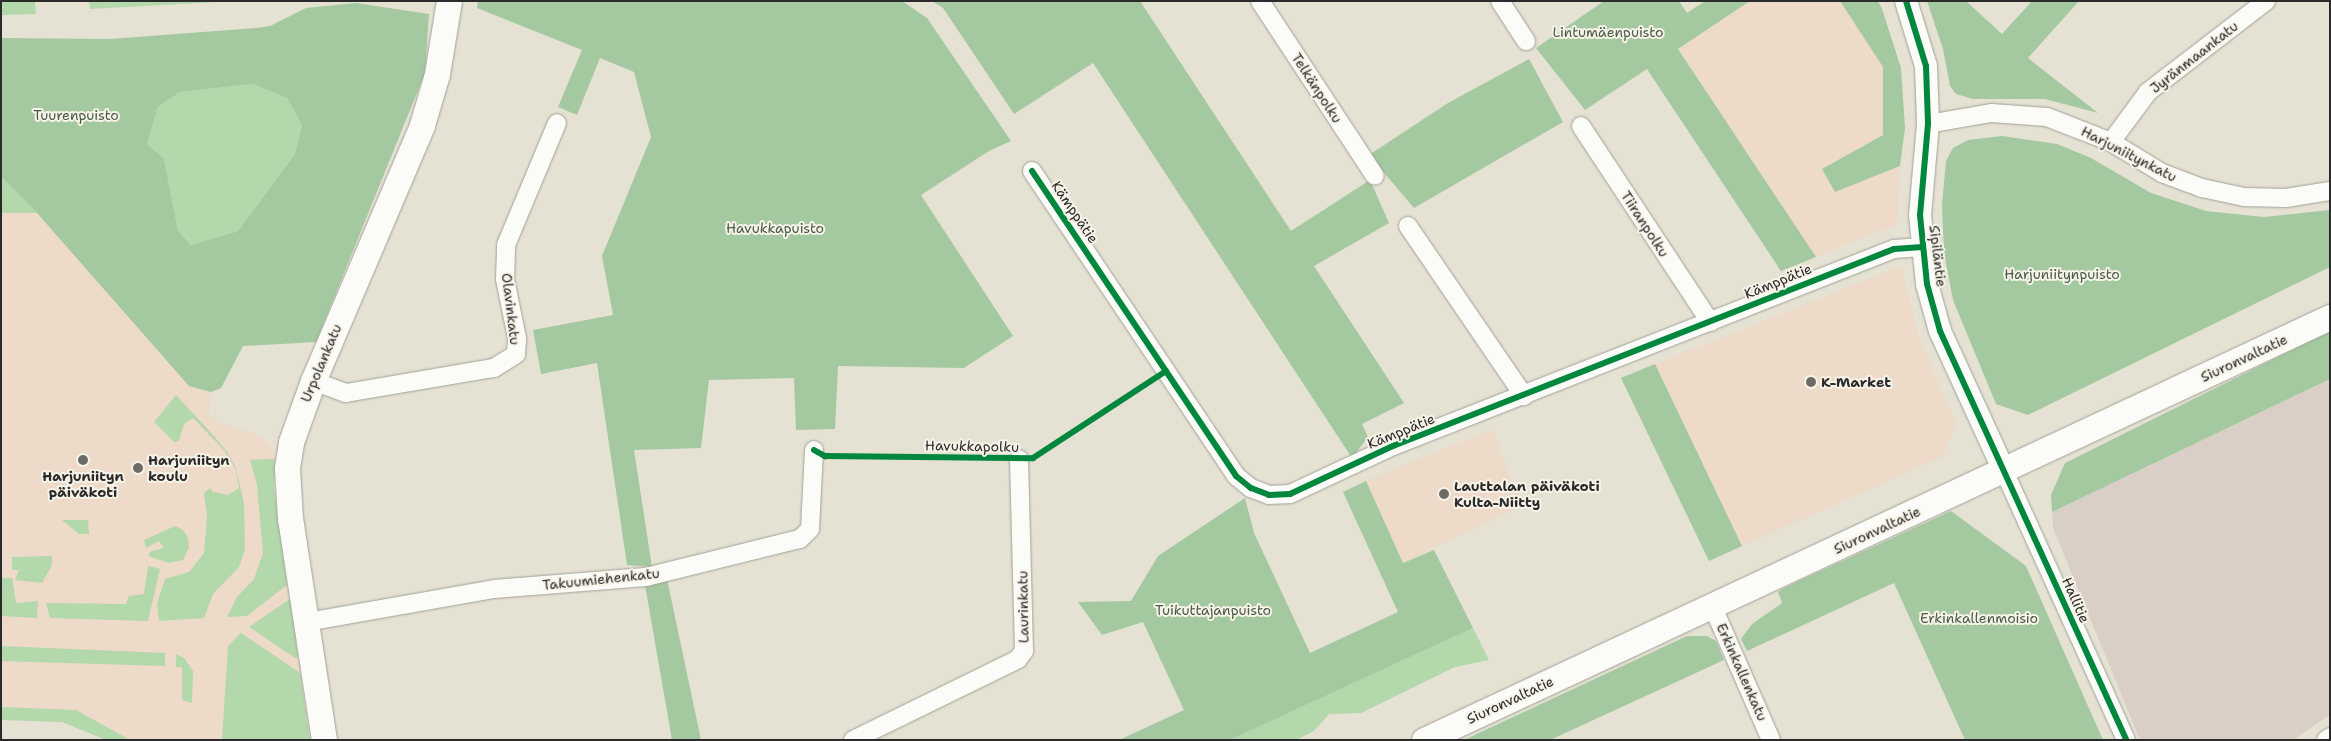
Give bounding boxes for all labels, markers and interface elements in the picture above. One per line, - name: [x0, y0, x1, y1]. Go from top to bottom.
- street label: Jyränmaankatu: [2147, 17, 2241, 97]
- park label: Lintumäenpuisto: [1553, 24, 1663, 40]
- street label: Telkänpolku: [1288, 50, 1346, 126]
- park label: Tuurenpuisto: [33, 107, 119, 123]
- street label: Harjuniitynkatu: [2078, 123, 2180, 185]
- street label: Kämppätie: [1048, 178, 1102, 246]
- street label: Tiiranpolku: [1617, 188, 1673, 260]
- park label: Havukkapuisto: [726, 220, 824, 236]
- street label: Sipiläntie: [1926, 224, 1950, 288]
- street label: Kämppätie: [1742, 260, 1814, 302]
- park label: Harjuniitynpuisto: [2004, 266, 2120, 282]
- street label: Olavinkatu: [498, 272, 524, 346]
- street label: Urpolankatu: [297, 321, 345, 405]
- street label: Siuronvaltatie: [2198, 331, 2290, 385]
- place label: K-Market: [1821, 374, 1891, 390]
- marker: K-Market: [1805, 376, 1817, 388]
- street label: Kämppätie: [1365, 410, 1437, 452]
- street label: Havukkapolku: [925, 437, 1019, 455]
- place label: Harjuniityn koulu: [148, 452, 230, 484]
- marker: Harjuniityn päiväkoti: [77, 454, 89, 466]
- marker: Harjuniityn koulu: [132, 462, 144, 474]
- place label: Harjuniityn päiväkoti: [42, 468, 124, 501]
- place label: Lauttalan päiväkoti Kulta-Niitty: [1454, 478, 1600, 511]
- marker: Lauttalan päiväkoti Kulta-Niitty: [1438, 488, 1450, 500]
- street label: Siuronvaltatie: [1831, 503, 1923, 557]
- street label: Takuumiehenkatu: [542, 564, 660, 594]
- street label: Laurinkatu: [1014, 571, 1032, 643]
- street label: Hallitie: [2059, 575, 2093, 625]
- park label: Tuikuttajanpuisto: [1155, 602, 1271, 618]
- park label: Erkinkallenmoisio: [1920, 610, 2038, 626]
- street label: Erkinkallenkatu: [1713, 620, 1771, 724]
- street label: Siuronvaltatie: [1464, 673, 1556, 727]

